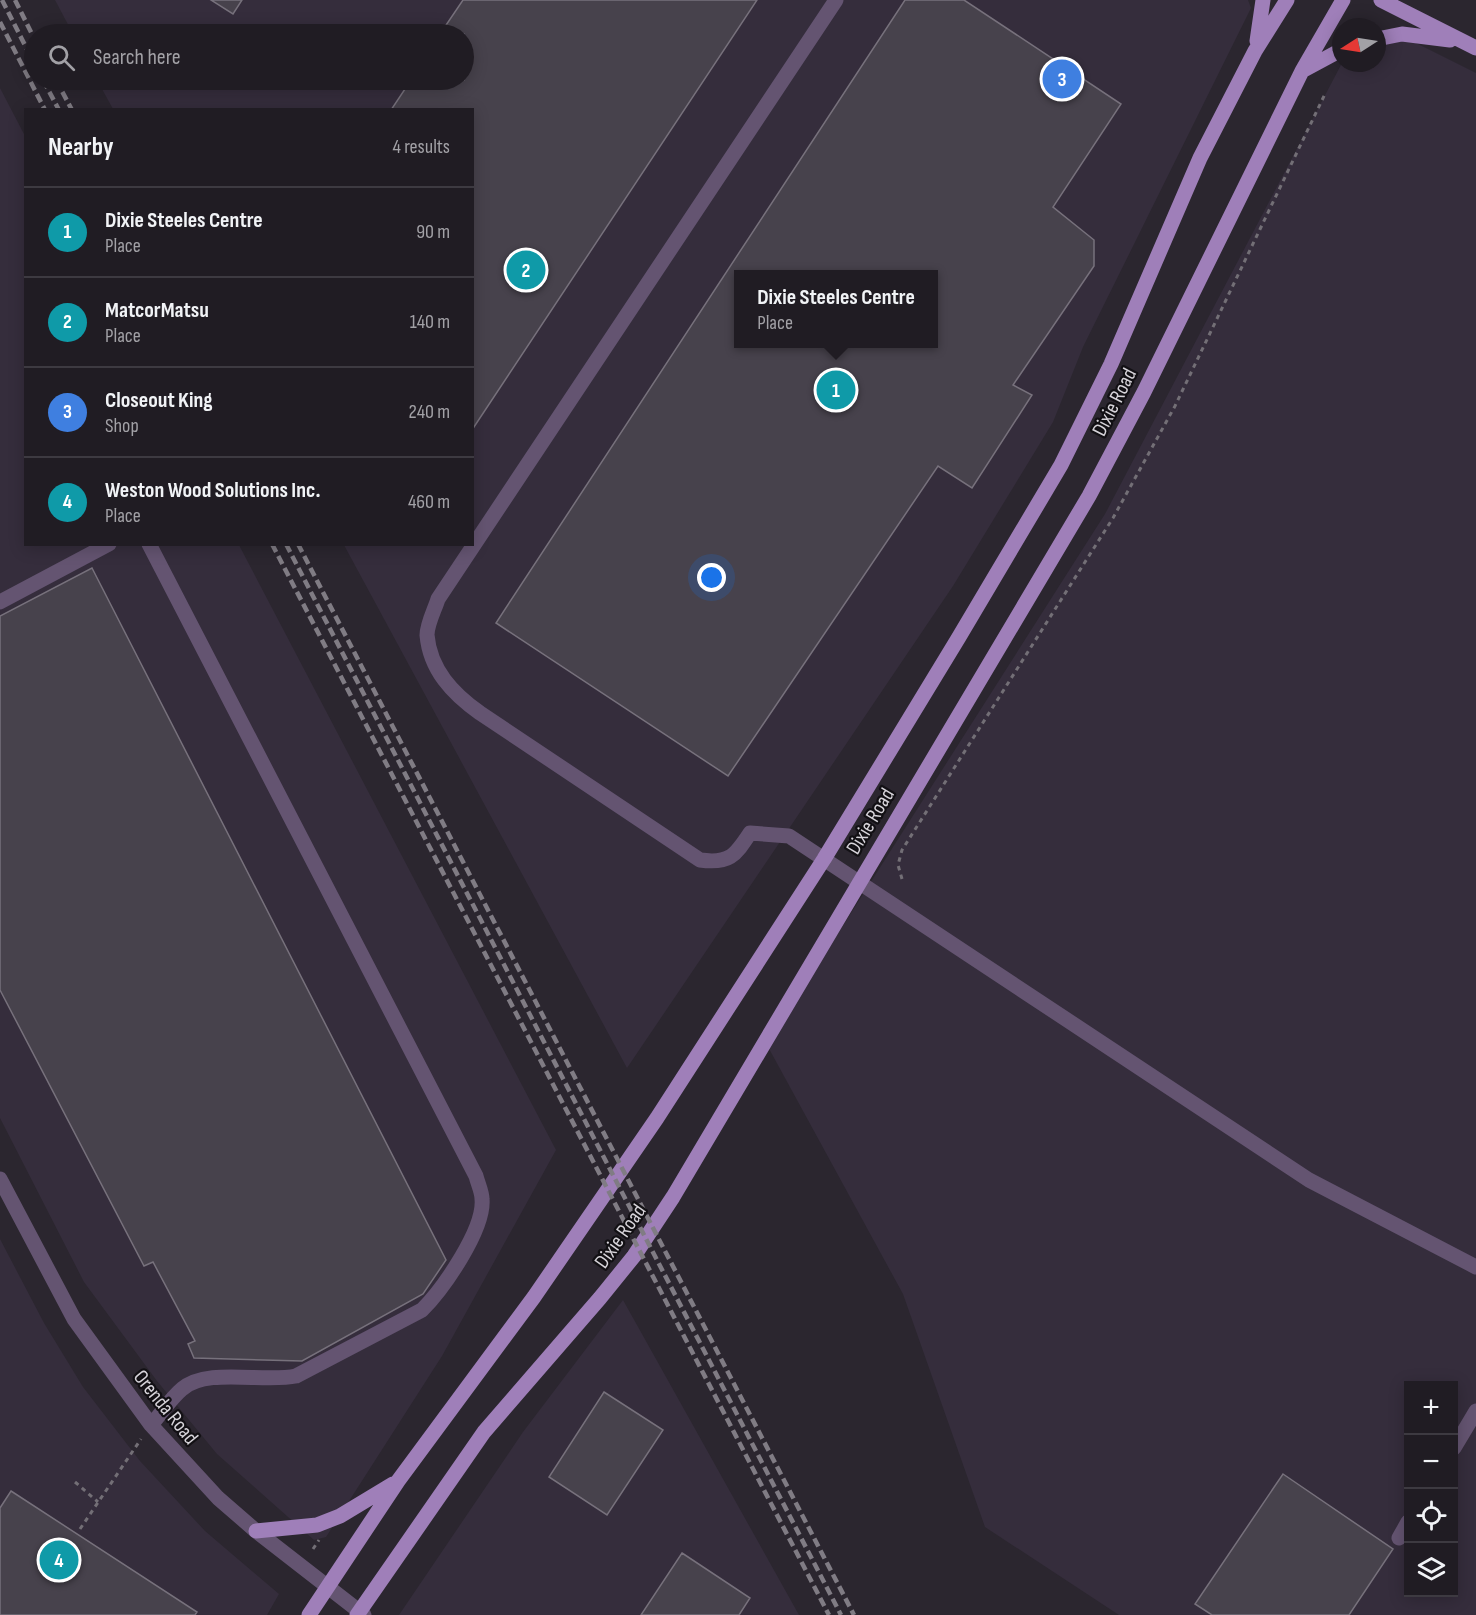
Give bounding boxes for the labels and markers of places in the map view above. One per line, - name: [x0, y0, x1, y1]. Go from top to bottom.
- pin: 3: [1042, 56, 1082, 101]
- pin: 2: [506, 248, 546, 292]
- pin: 1: [816, 368, 856, 412]
- pin: 4: [40, 1538, 78, 1582]

